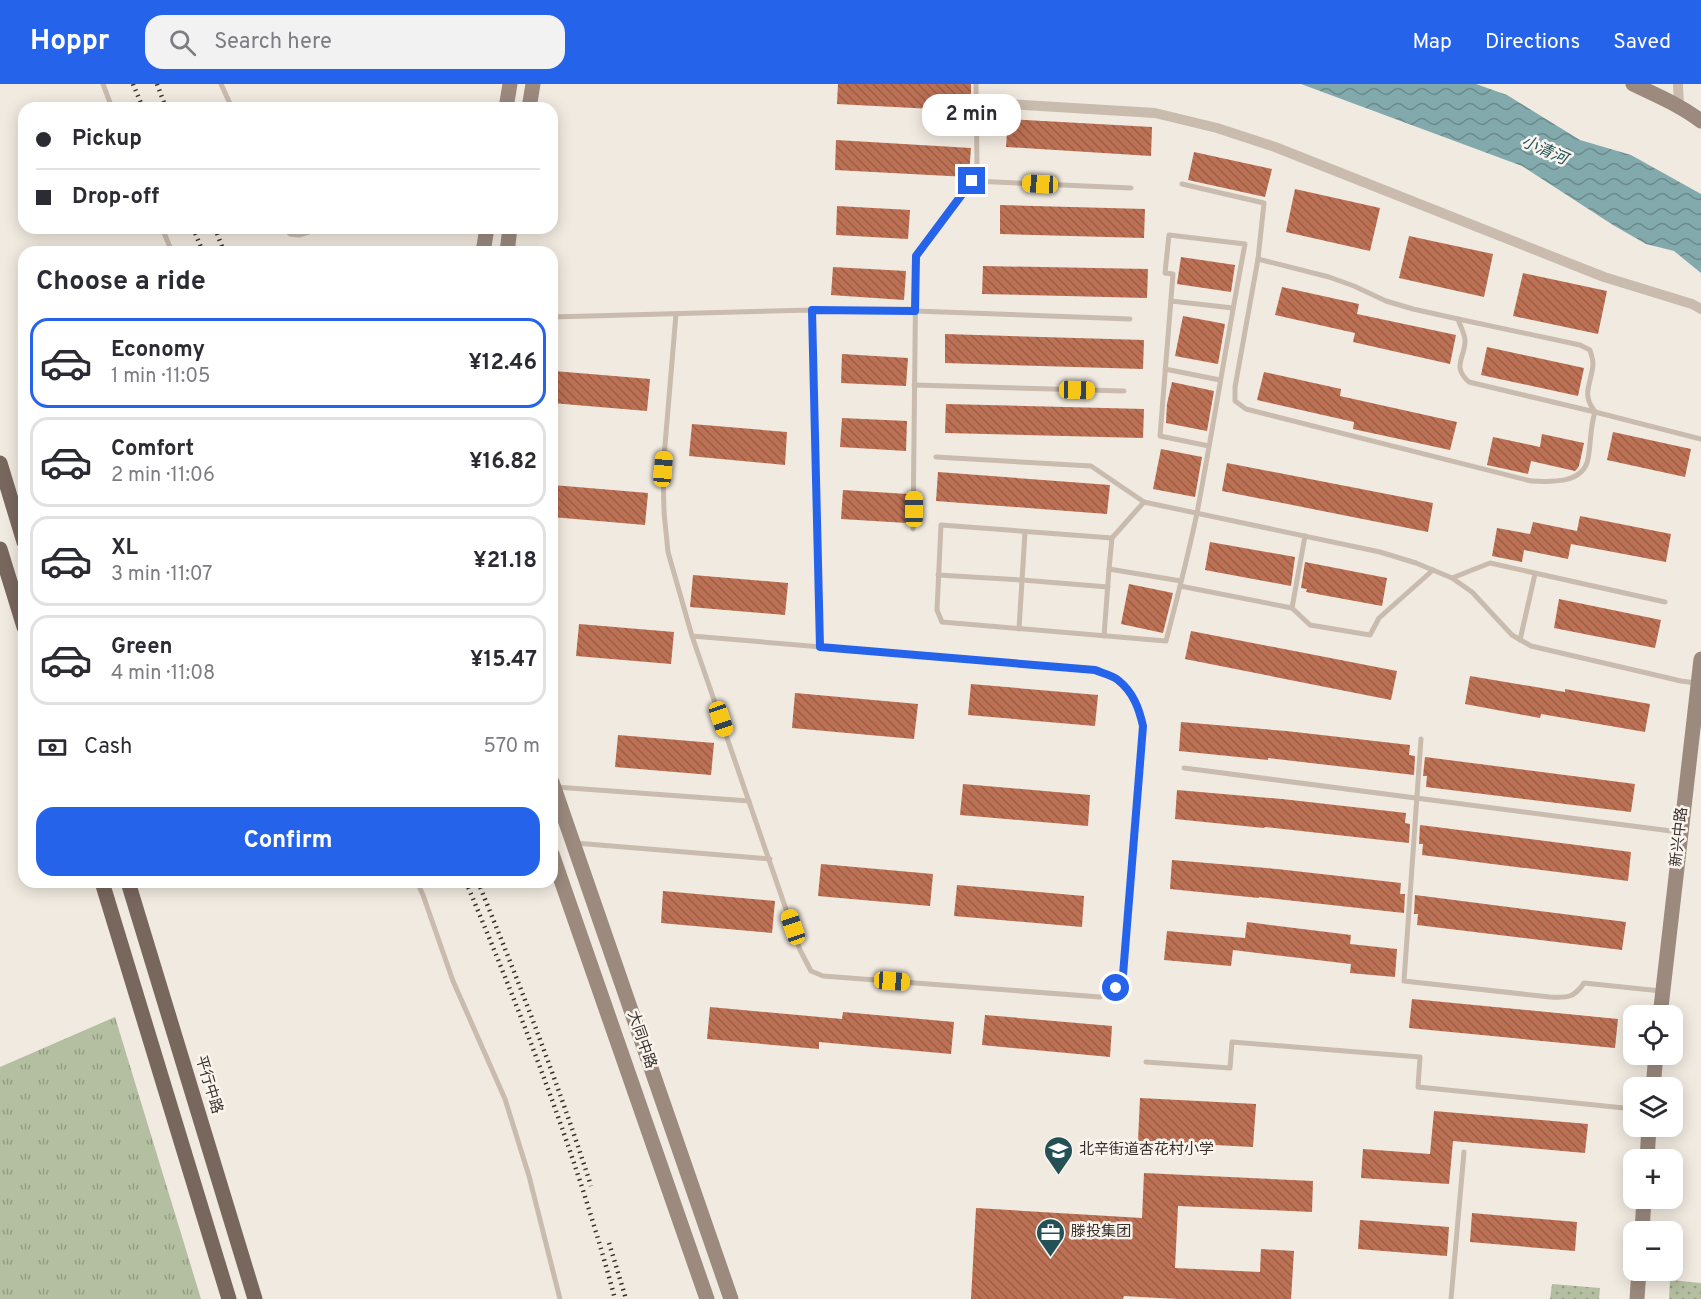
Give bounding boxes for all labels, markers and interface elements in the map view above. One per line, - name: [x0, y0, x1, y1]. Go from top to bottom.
- search box: [145, 15, 565, 69]
- text: Hoppr: [30, 24, 109, 60]
- icon: search: [166, 26, 199, 59]
- text: Search here: [214, 29, 332, 56]
- text: Map: [1412, 29, 1452, 56]
- text: Directions: [1485, 29, 1580, 56]
- text: Saved: [1613, 29, 1671, 56]
- callout: 2 min: [922, 94, 1022, 136]
- text: 2 min: [945, 102, 998, 128]
- text: Pickup: [72, 126, 142, 153]
- water label: 小清河: [1518, 132, 1573, 171]
- route end: [958, 167, 985, 194]
- car: [1022, 174, 1058, 194]
- text: Drop-off: [72, 184, 159, 211]
- text: Choose a ride: [36, 265, 206, 299]
- icon: car: [39, 336, 93, 390]
- text: Economy: [111, 337, 205, 364]
- text: ¥12.46: [468, 350, 537, 377]
- text: 1 min · 11:05: [111, 364, 211, 390]
- car: [1059, 381, 1095, 399]
- icon: car: [39, 435, 93, 489]
- text: Comfort: [111, 436, 194, 463]
- text: ¥16.82: [469, 449, 537, 476]
- car: [652, 450, 674, 488]
- text: 2 min · 11:06: [111, 463, 215, 489]
- car: [905, 491, 923, 527]
- icon: car: [39, 534, 93, 588]
- text: XL: [111, 535, 138, 562]
- text: ¥21.18: [473, 548, 537, 575]
- text: 3 min · 11:07: [111, 562, 213, 588]
- icon: car: [39, 633, 93, 687]
- text: Green: [111, 634, 173, 661]
- text: ¥15.47: [470, 647, 537, 674]
- text: 4 min · 11:08: [111, 661, 215, 687]
- car: [707, 699, 735, 739]
- icon: cash: [36, 731, 69, 764]
- text: Cash: [84, 734, 133, 761]
- text: 570 m: [483, 734, 540, 760]
- street label: 新兴中路: [1667, 806, 1693, 868]
- button: Confirm: [36, 807, 540, 876]
- car: [779, 907, 807, 947]
- car: [873, 971, 911, 991]
- route start: [1102, 974, 1129, 1001]
- map controls: [1623, 1005, 1683, 1281]
- button: locate: [1623, 1005, 1683, 1065]
- street label: 大同中路: [622, 1009, 660, 1071]
- street label: 平行中路: [190, 1054, 226, 1116]
- button: layers: [1623, 1077, 1683, 1137]
- school or university icon: 北辛街道杏花村小学: [1042, 1134, 1074, 1176]
- place label: 北辛街道杏花村小学: [1079, 1140, 1214, 1160]
- button: +: [1623, 1149, 1683, 1209]
- office icon: 滕投集团: [1034, 1216, 1066, 1258]
- button: −: [1623, 1221, 1683, 1281]
- place label: 滕投集团: [1071, 1223, 1131, 1242]

